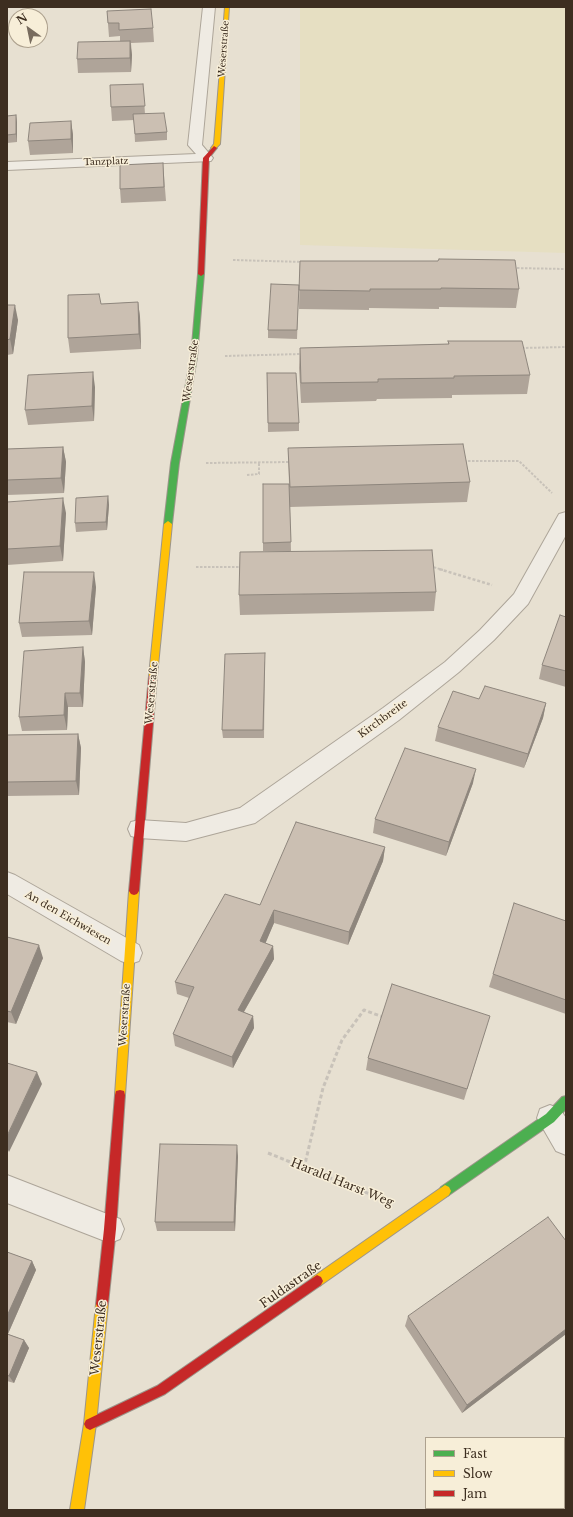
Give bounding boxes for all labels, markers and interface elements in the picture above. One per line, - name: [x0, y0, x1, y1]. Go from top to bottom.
- north arrow: [8, 8, 48, 48]
- text: N: [14, 10, 30, 27]
- street label: Weserstraße: [217, 20, 231, 78]
- street label: Tanzplatz: [83, 156, 129, 168]
- street label: Weserstraße: [181, 339, 201, 403]
- street label: Weserstraße: [143, 661, 161, 725]
- street label: Kirchbreite: [356, 697, 410, 741]
- street label: An den Eichwiesen: [23, 888, 113, 948]
- street label: Weserstraße: [117, 983, 133, 1047]
- street label: Harald Harst Weg: [288, 1156, 396, 1210]
- street label: Fuldastraße: [257, 1258, 325, 1312]
- street label: Weserstraße: [88, 1300, 110, 1376]
- legend: [425, 1437, 565, 1509]
- text: Fast: [463, 1446, 487, 1461]
- text: Slow: [463, 1466, 492, 1481]
- text: Jam: [463, 1486, 487, 1501]

